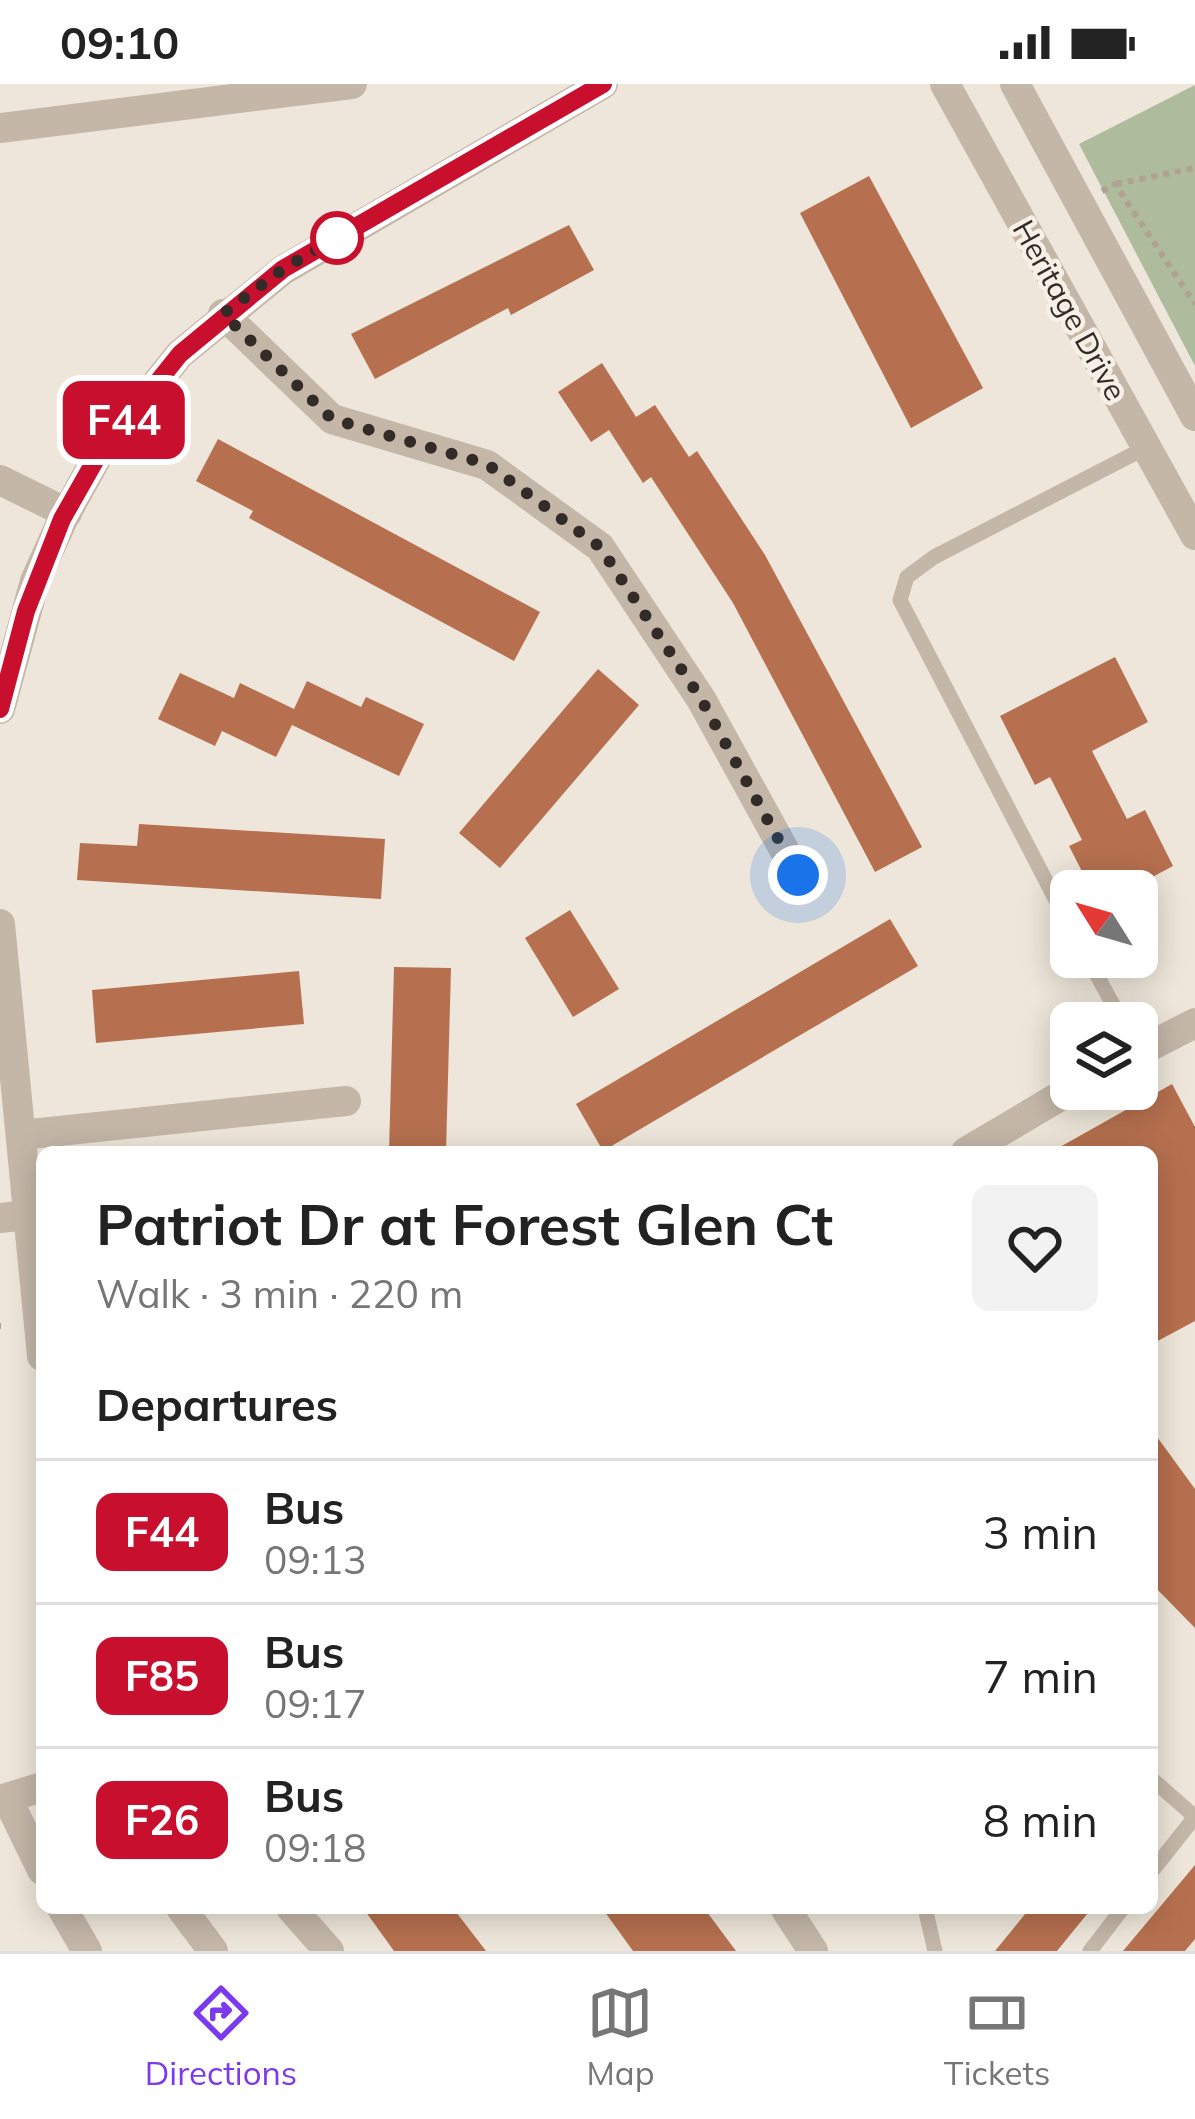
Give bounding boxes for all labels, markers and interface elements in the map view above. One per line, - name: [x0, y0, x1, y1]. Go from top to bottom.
- text: 09:10: [60, 14, 179, 70]
- unlabelled marker: [312, 213, 362, 263]
- street label: Heritage Drive: [1005, 213, 1135, 407]
- line badge: F44: [55, 381, 193, 459]
- text: F44: [87, 393, 161, 446]
- your location: [768, 845, 828, 905]
- north arrow: [1050, 870, 1158, 978]
- map controls: [1050, 870, 1158, 1110]
- button: layers: [1050, 1002, 1158, 1110]
- button: heart: [972, 1185, 1098, 1311]
- text: Patriot Dr at Forest Glen Ct: [96, 1188, 833, 1259]
- text: Walk · 3 min · 220 m: [96, 1269, 463, 1318]
- text: Departures: [96, 1376, 338, 1432]
- text: Bus: [264, 1479, 344, 1535]
- text: 3 min: [983, 1504, 1098, 1560]
- text: F44: [125, 1505, 199, 1558]
- text: 09:13: [264, 1535, 367, 1584]
- text: Bus: [264, 1623, 344, 1679]
- text: 7 min: [983, 1648, 1098, 1704]
- text: F85: [125, 1649, 199, 1702]
- text: 09:17: [264, 1679, 367, 1728]
- text: Bus: [264, 1767, 344, 1823]
- text: 8 min: [983, 1792, 1098, 1848]
- text: F26: [125, 1793, 199, 1846]
- text: 09:18: [264, 1823, 367, 1872]
- tab: Directions: [145, 1980, 297, 2093]
- tab: Map: [587, 1980, 654, 2093]
- tab: Tickets: [944, 1980, 1050, 2093]

